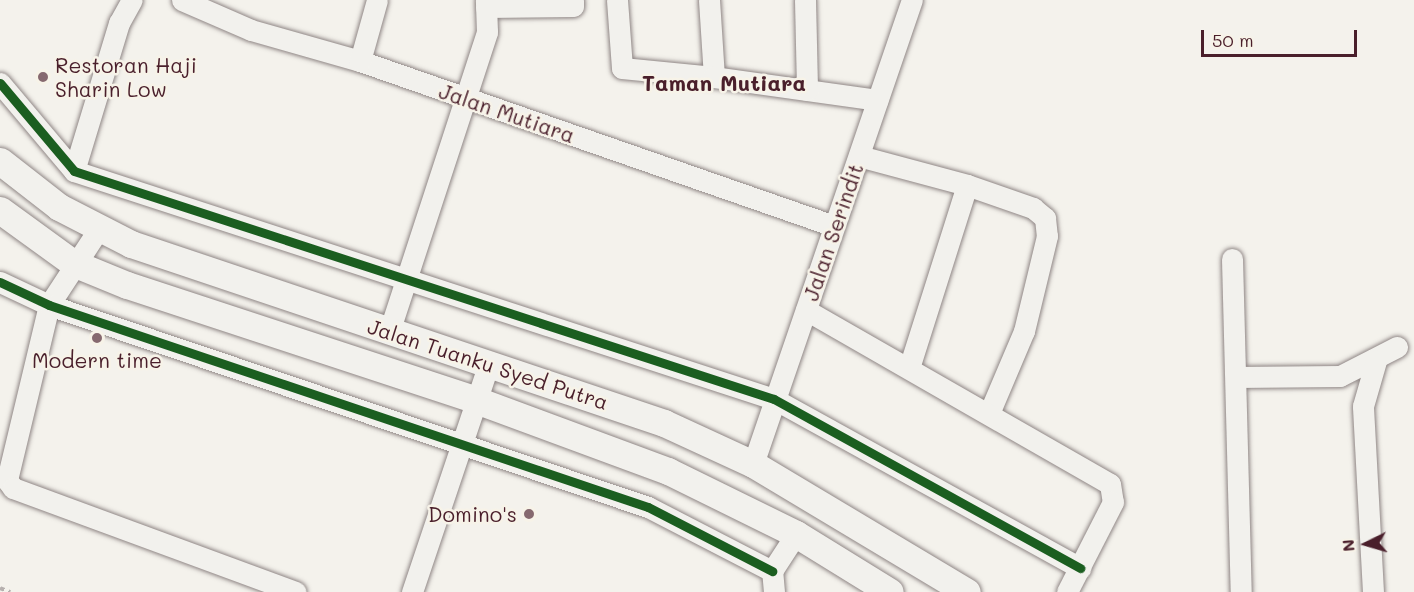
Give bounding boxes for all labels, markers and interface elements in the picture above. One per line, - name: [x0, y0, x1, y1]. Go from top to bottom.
- scale bar: [1204, 18, 1360, 56]
- text: 50 m: [1212, 28, 1254, 52]
- place label: Restoran Haji Sharin Low: [55, 52, 197, 102]
- marker: Restoran Haji Sharin Low: [36, 70, 50, 84]
- district label: Taman Mutiara: [642, 70, 806, 96]
- street label: Jalan Mutiara: [436, 78, 578, 148]
- street label: Jalan Serindit: [798, 160, 868, 304]
- street label: Jalan Tuanku Syed Putra: [364, 313, 612, 415]
- marker: Modern time: [90, 331, 104, 345]
- place label: Modern time: [32, 347, 162, 373]
- place label: Domino's: [428, 501, 517, 527]
- marker: Domino's: [522, 507, 536, 521]
- north arrow: [1336, 514, 1396, 574]
- text: N: [1337, 539, 1359, 553]

